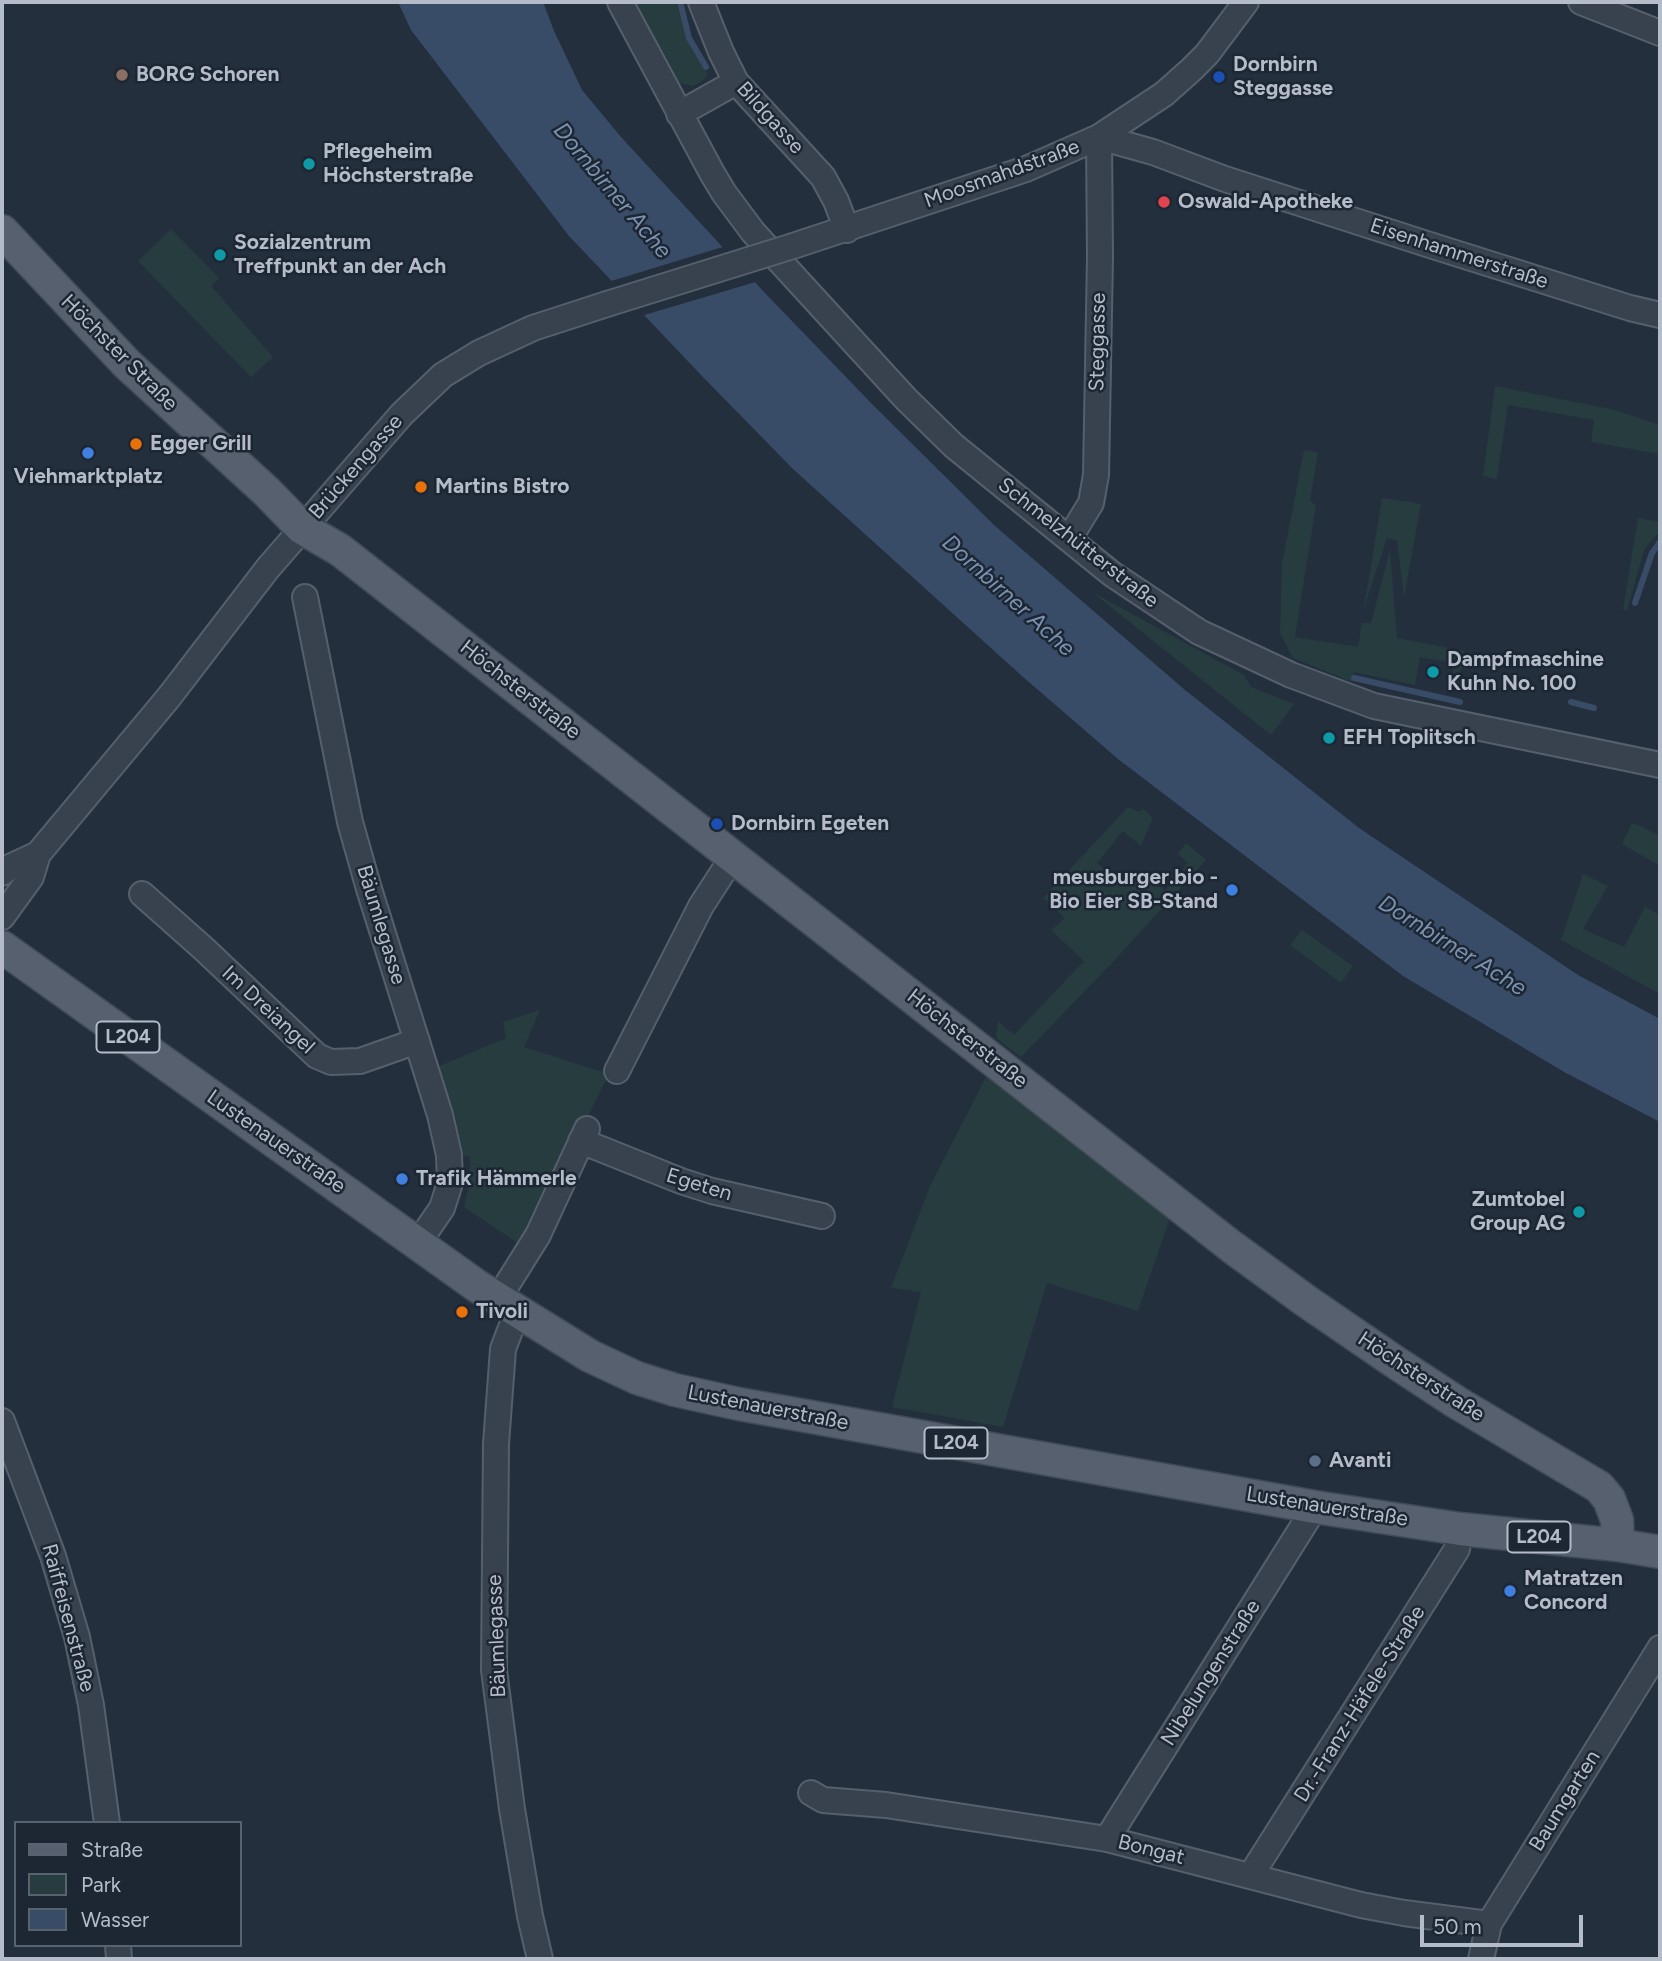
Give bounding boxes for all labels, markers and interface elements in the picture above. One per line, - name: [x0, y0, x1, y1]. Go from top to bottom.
- place label: Dornbirn Steggasse: [1233, 52, 1333, 102]
- place label: BORG Schoren: [136, 62, 279, 88]
- marker: BORG Schoren: [114, 67, 130, 83]
- marker: Dornbirn Steggasse: [1211, 69, 1227, 85]
- street label: Bildgasse: [731, 77, 809, 159]
- water label: Dornbirner Ache: [547, 117, 677, 265]
- street label: Moosmahdstraße: [921, 134, 1083, 214]
- place label: Pflegeheim Höchsterstraße: [323, 139, 473, 189]
- marker: Pflegeheim Höchsterstraße: [301, 156, 317, 172]
- place label: Oswald-Apotheke: [1178, 189, 1353, 215]
- marker: Oswald-Apotheke: [1156, 194, 1172, 210]
- street label: Eisenhammerstraße: [1367, 213, 1551, 295]
- place label: Sozialzentrum Treffpunkt an der Ach: [234, 230, 446, 280]
- marker: Sozialzentrum Treffpunkt an der Ach: [212, 247, 228, 263]
- street label: Höchster Straße: [56, 290, 182, 416]
- street label: Steggasse: [1085, 292, 1111, 392]
- street label: Brückengasse: [304, 410, 408, 524]
- place label: Egger Grill: [150, 431, 252, 457]
- marker: Egger Grill: [128, 436, 144, 452]
- marker: Viehmarktplatz: [80, 445, 96, 461]
- place label: Viehmarktplatz: [14, 464, 162, 490]
- street label: Schmelzhütterstraße: [993, 472, 1163, 614]
- place label: Martins Bistro: [435, 474, 570, 500]
- marker: Martins Bistro: [413, 479, 429, 495]
- water label: Dornbirner Ache: [936, 529, 1080, 663]
- street label: Höchsterstraße: [455, 635, 585, 745]
- place label: Dampfmaschine Kuhn No. 100: [1447, 647, 1604, 697]
- marker: Dampfmaschine Kuhn No. 100: [1425, 664, 1441, 680]
- place label: EFH Toplitsch: [1343, 725, 1476, 751]
- marker: EFH Toplitsch: [1321, 730, 1337, 746]
- place label: Dornbirn Egeten: [731, 811, 889, 837]
- marker: Dornbirn Egeten: [709, 816, 725, 832]
- street label: Bäumlegasse: [351, 862, 411, 988]
- place label: meusburger.bio - Bio Eier SB-Stand: [1049, 865, 1218, 915]
- marker: meusburger.bio - Bio Eier SB-Stand: [1224, 882, 1240, 898]
- water label: Dornbirner Ache: [1373, 890, 1531, 1002]
- street label: Im Dreiangel: [216, 961, 320, 1059]
- street label: Höchsterstraße: [902, 984, 1032, 1094]
- road number: L204: [96, 1021, 160, 1052]
- street label: Lustenauerstraße: [202, 1085, 350, 1199]
- street label: Egeten: [663, 1163, 735, 1207]
- place label: Trafik Hämmerle: [416, 1166, 577, 1192]
- marker: Trafik Hämmerle: [394, 1171, 410, 1187]
- place label: Zumtobel Group AG: [1470, 1187, 1565, 1237]
- marker: Zumtobel Group AG: [1571, 1204, 1587, 1220]
- place label: Tivoli: [476, 1299, 528, 1325]
- marker: Tivoli: [454, 1304, 470, 1320]
- street label: Höchsterstraße: [1353, 1327, 1489, 1427]
- street label: Lustenauerstraße: [685, 1380, 851, 1436]
- road number: L204: [925, 1428, 988, 1458]
- place label: Avanti: [1329, 1448, 1392, 1474]
- marker: Avanti: [1307, 1453, 1323, 1469]
- street label: Lustenauerstraße: [1244, 1482, 1410, 1532]
- road number: L204: [1508, 1522, 1570, 1553]
- street label: Raiffeisenstraße: [36, 1541, 100, 1695]
- place label: Matratzen Concord: [1524, 1566, 1623, 1616]
- street label: Bäumlegasse: [482, 1574, 512, 1698]
- marker: Matratzen Concord: [1502, 1583, 1518, 1599]
- street label: Nibelungenstraße: [1156, 1595, 1266, 1751]
- street label: Dr.-Franz-Häfele-Straße: [1289, 1601, 1431, 1807]
- street label: Baumgarten: [1524, 1746, 1606, 1856]
- legend: [14, 1821, 242, 1947]
- street label: Bongat: [1115, 1830, 1187, 1870]
- text: Straße: [81, 1837, 143, 1862]
- text: Park: [81, 1872, 121, 1897]
- scale bar: [1424, 1902, 1587, 1946]
- text: Wasser: [81, 1907, 149, 1932]
- text: 50 m: [1433, 1914, 1482, 1939]

